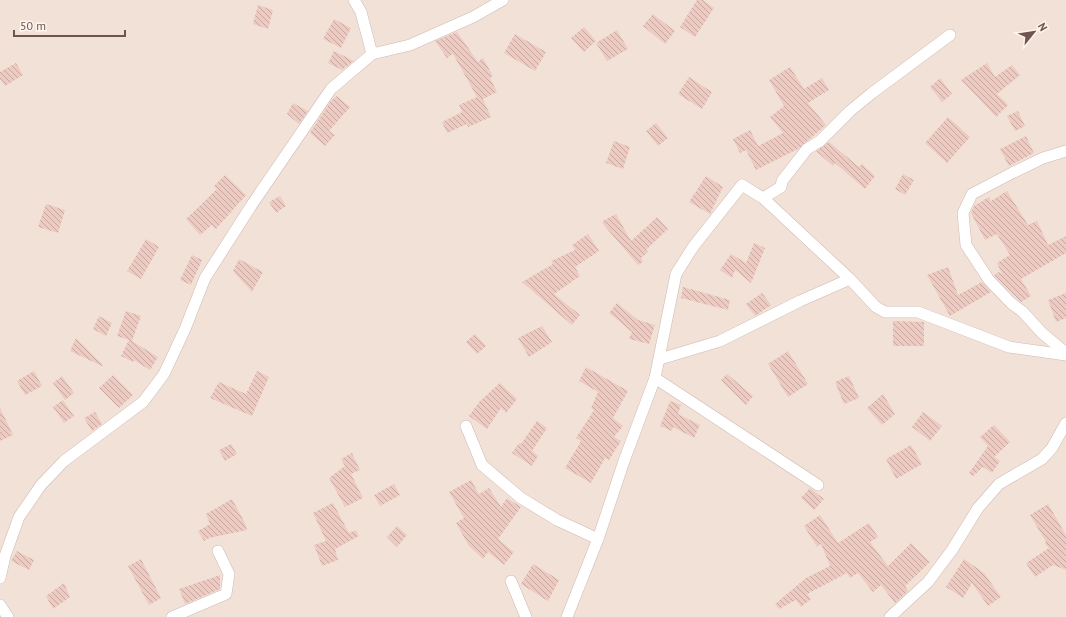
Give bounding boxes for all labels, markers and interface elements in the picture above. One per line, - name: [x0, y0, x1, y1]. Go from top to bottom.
- scale bar: [14, 12, 125, 38]
- north arrow: [1014, 12, 1054, 52]
- text: 50 m: [20, 18, 46, 33]
- text: N: [1035, 20, 1051, 34]

